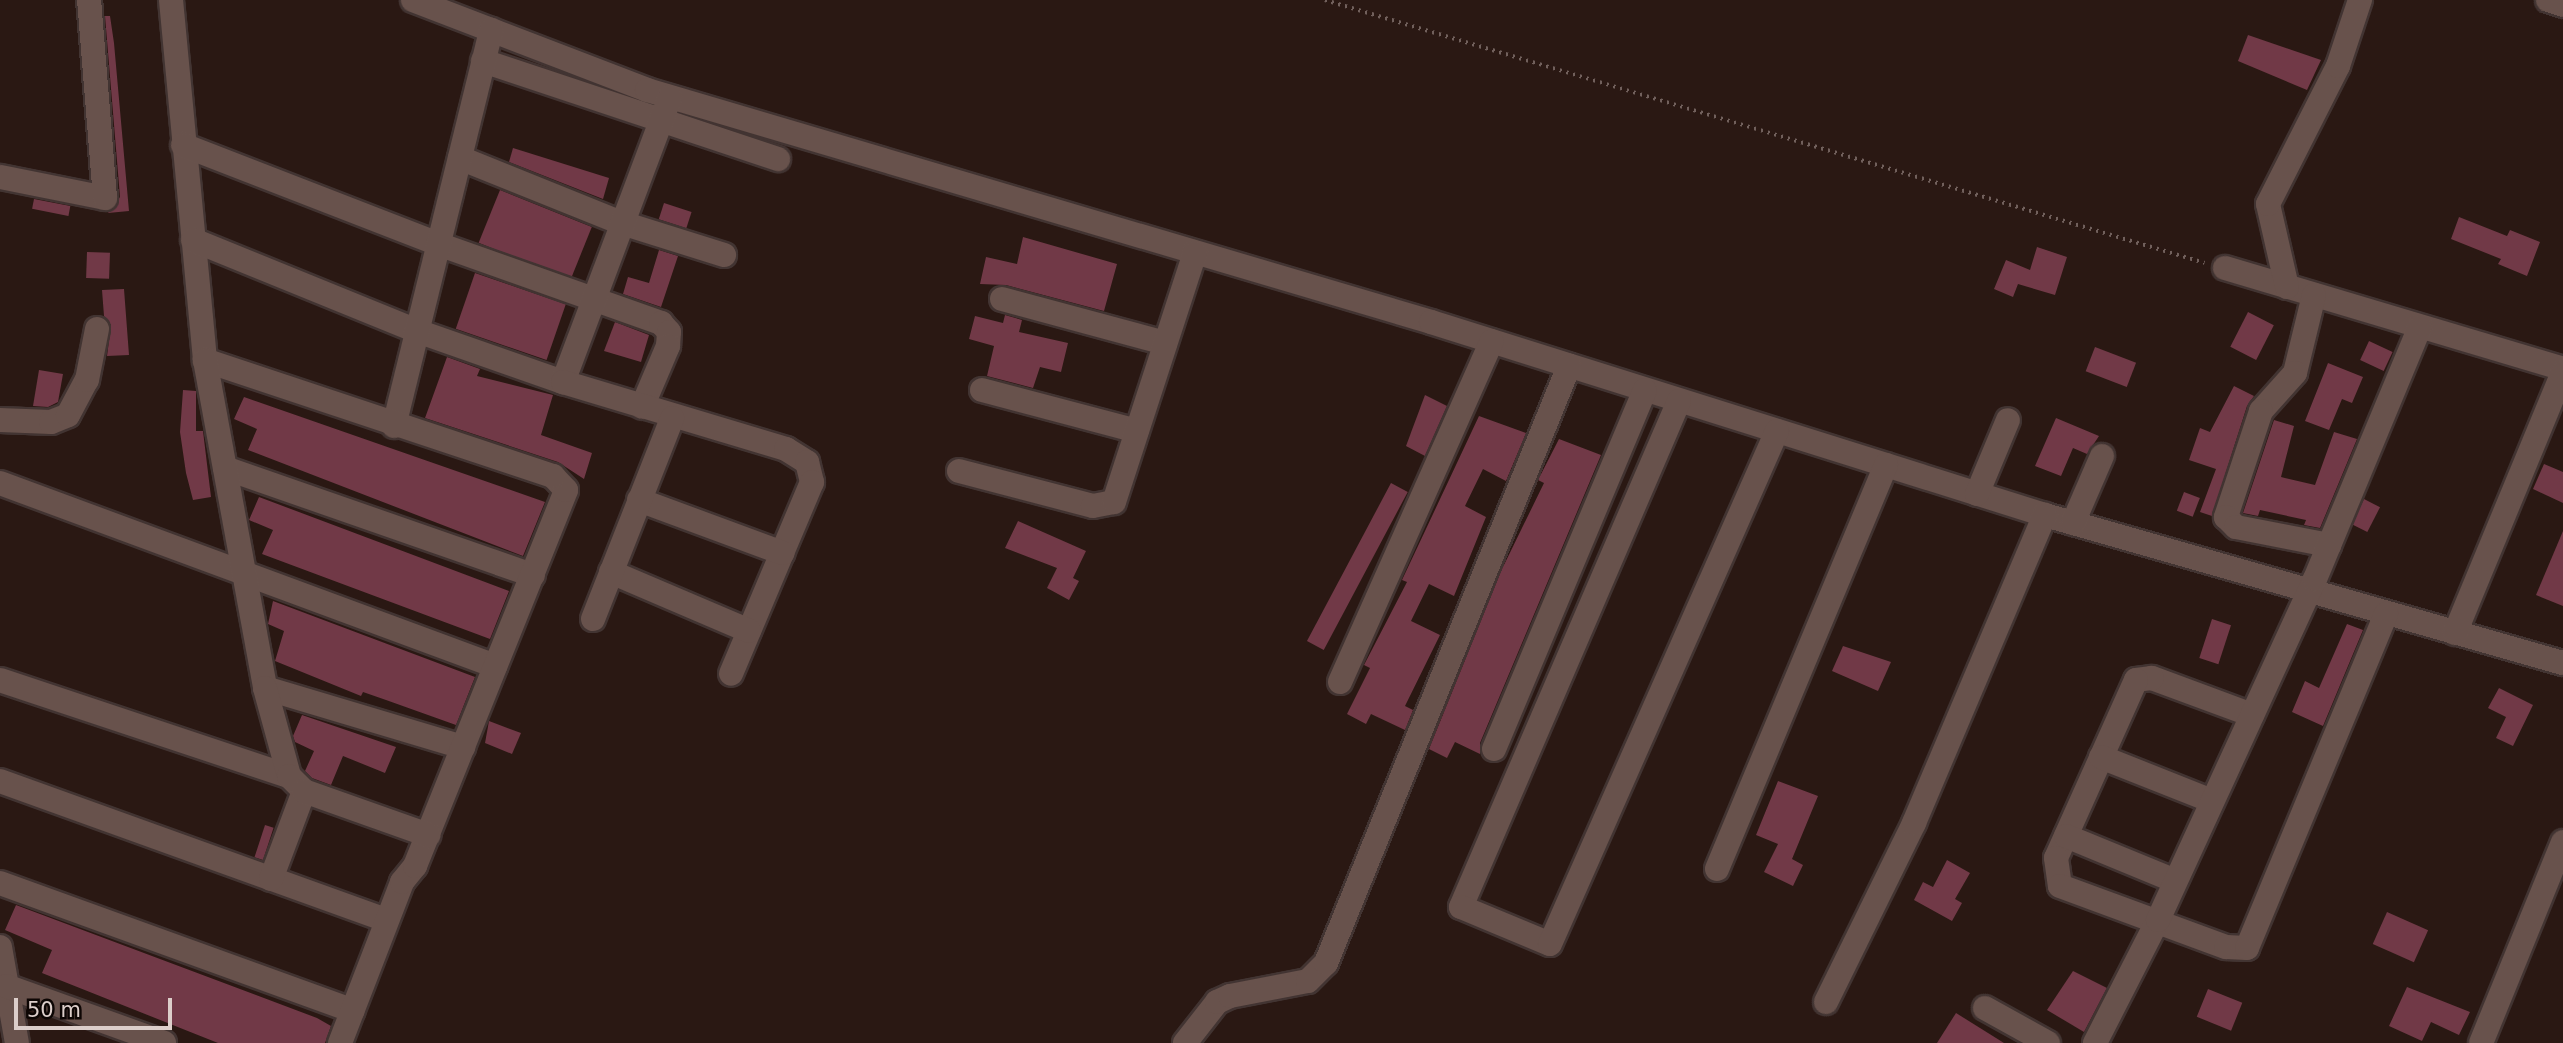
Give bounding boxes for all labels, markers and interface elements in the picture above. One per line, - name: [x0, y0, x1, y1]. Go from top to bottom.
- scale bar: [18, 984, 175, 1028]
- text: 50 m: [27, 998, 81, 1022]

